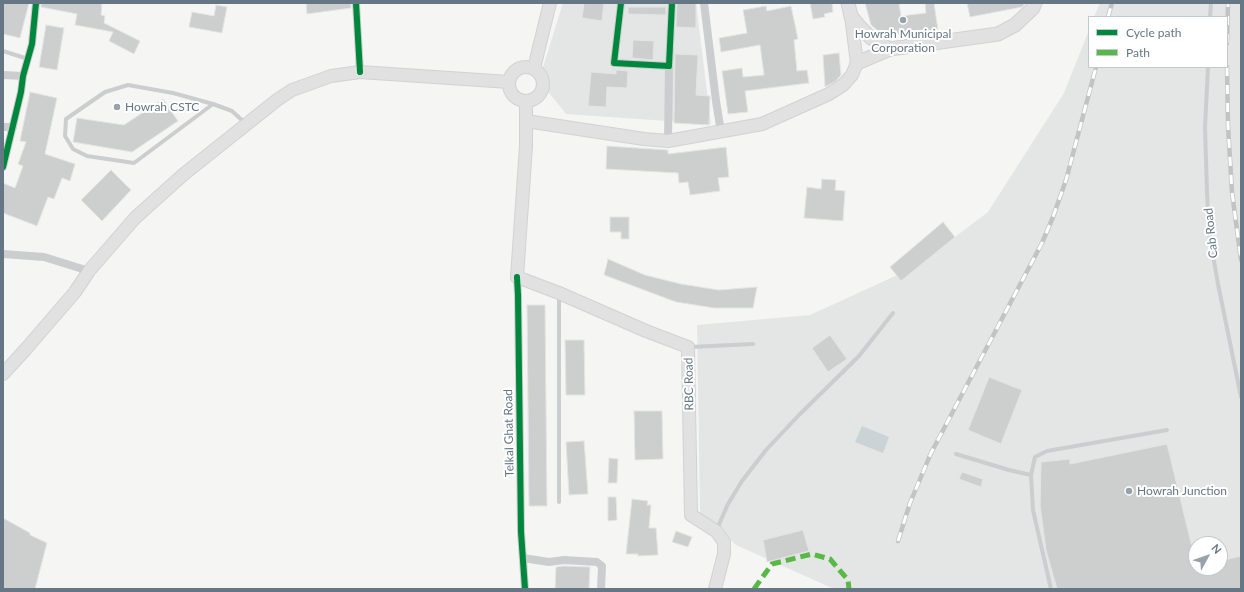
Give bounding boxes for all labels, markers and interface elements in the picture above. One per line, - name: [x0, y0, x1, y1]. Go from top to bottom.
- marker: Howrah Municipal Corporation: [898, 15, 908, 25]
- legend: [1088, 16, 1228, 68]
- text: Cycle path: [1126, 25, 1181, 40]
- place label: Howrah Municipal Corporation: [855, 27, 951, 55]
- text: Path: [1126, 45, 1150, 60]
- place label: Howrah CSTC: [125, 100, 199, 114]
- marker: Howrah CSTC: [112, 102, 122, 112]
- street label: Cab Road: [1201, 207, 1221, 259]
- street label: RBC Road: [681, 357, 697, 411]
- street label: Telkal Ghat Road: [501, 389, 517, 477]
- place label: Howrah Junction: [1137, 484, 1227, 498]
- marker: Howrah Junction: [1124, 486, 1134, 496]
- north arrow: [1188, 536, 1228, 576]
- text: N: [1209, 541, 1225, 556]

